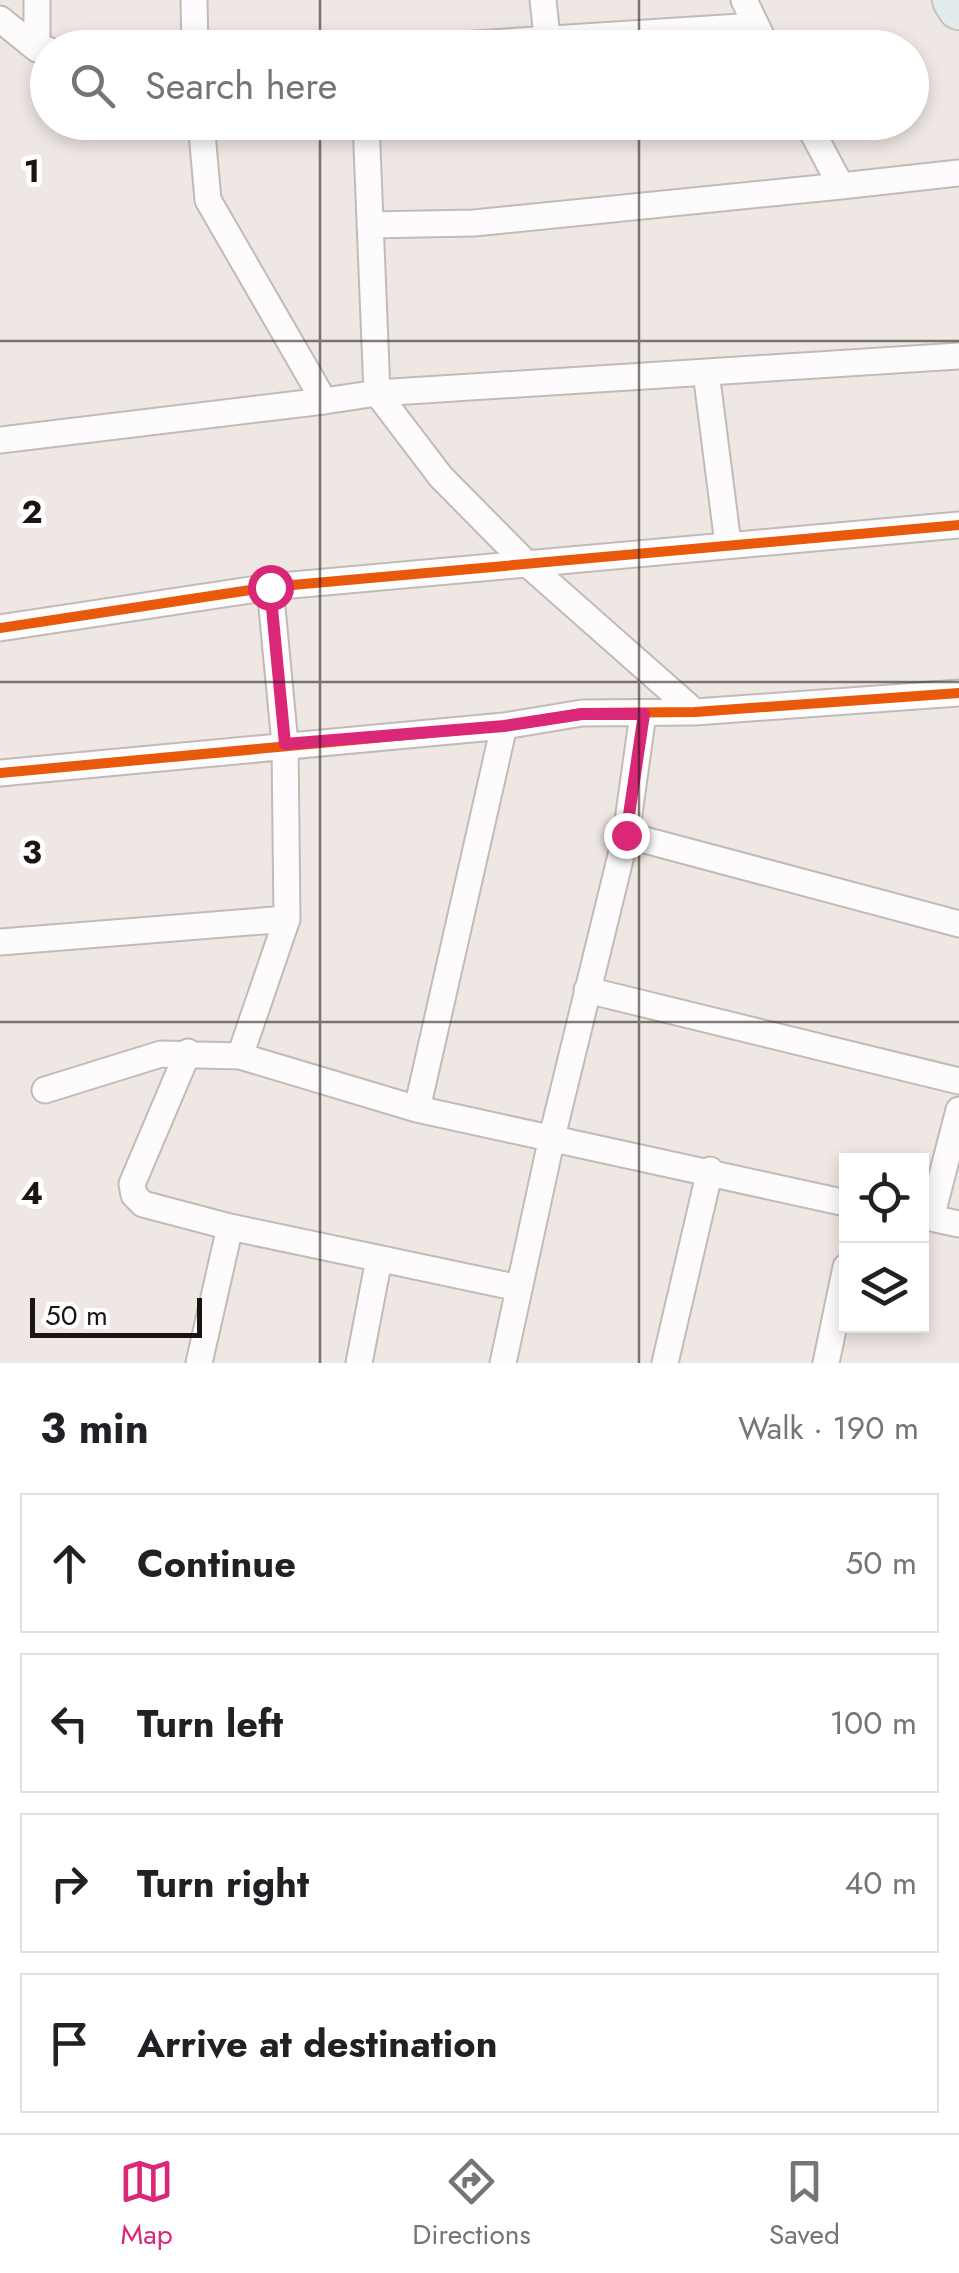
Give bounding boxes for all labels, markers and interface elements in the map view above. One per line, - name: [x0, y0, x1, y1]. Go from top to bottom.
- search box: [30, 30, 929, 140]
- icon: search: [65, 58, 120, 113]
- text: Search here: [145, 58, 337, 113]
- text: 1: [24, 148, 40, 194]
- text: 2: [22, 489, 43, 535]
- route start: [248, 565, 294, 611]
- route end: [604, 813, 650, 859]
- text: 3: [22, 829, 42, 875]
- map controls: [839, 1153, 929, 1333]
- button: locate: [839, 1153, 929, 1243]
- text: 4: [21, 1170, 43, 1216]
- button: layers: [839, 1243, 929, 1333]
- scale bar: [30, 1293, 202, 1338]
- text: 50 m: [45, 1295, 108, 1336]
- text: 3 min: [40, 1398, 149, 1459]
- text: Walk · 190 m: [738, 1405, 919, 1451]
- icon: ahead: [42, 1536, 97, 1591]
- text: Continue: [137, 1536, 296, 1591]
- text: 50 m: [845, 1540, 917, 1586]
- icon: left: [42, 1696, 97, 1751]
- text: Turn left: [137, 1696, 283, 1751]
- text: 100 m: [830, 1700, 917, 1746]
- icon: right: [42, 1856, 97, 1911]
- text: Turn right: [137, 1856, 309, 1911]
- text: 40 m: [845, 1860, 917, 1906]
- icon: arrive: [42, 2016, 97, 2071]
- text: Arrive at destination: [137, 2016, 498, 2071]
- tab: Map: [119, 2154, 174, 2255]
- tab: Directions: [412, 2154, 531, 2255]
- tab: Saved: [769, 2154, 840, 2255]

